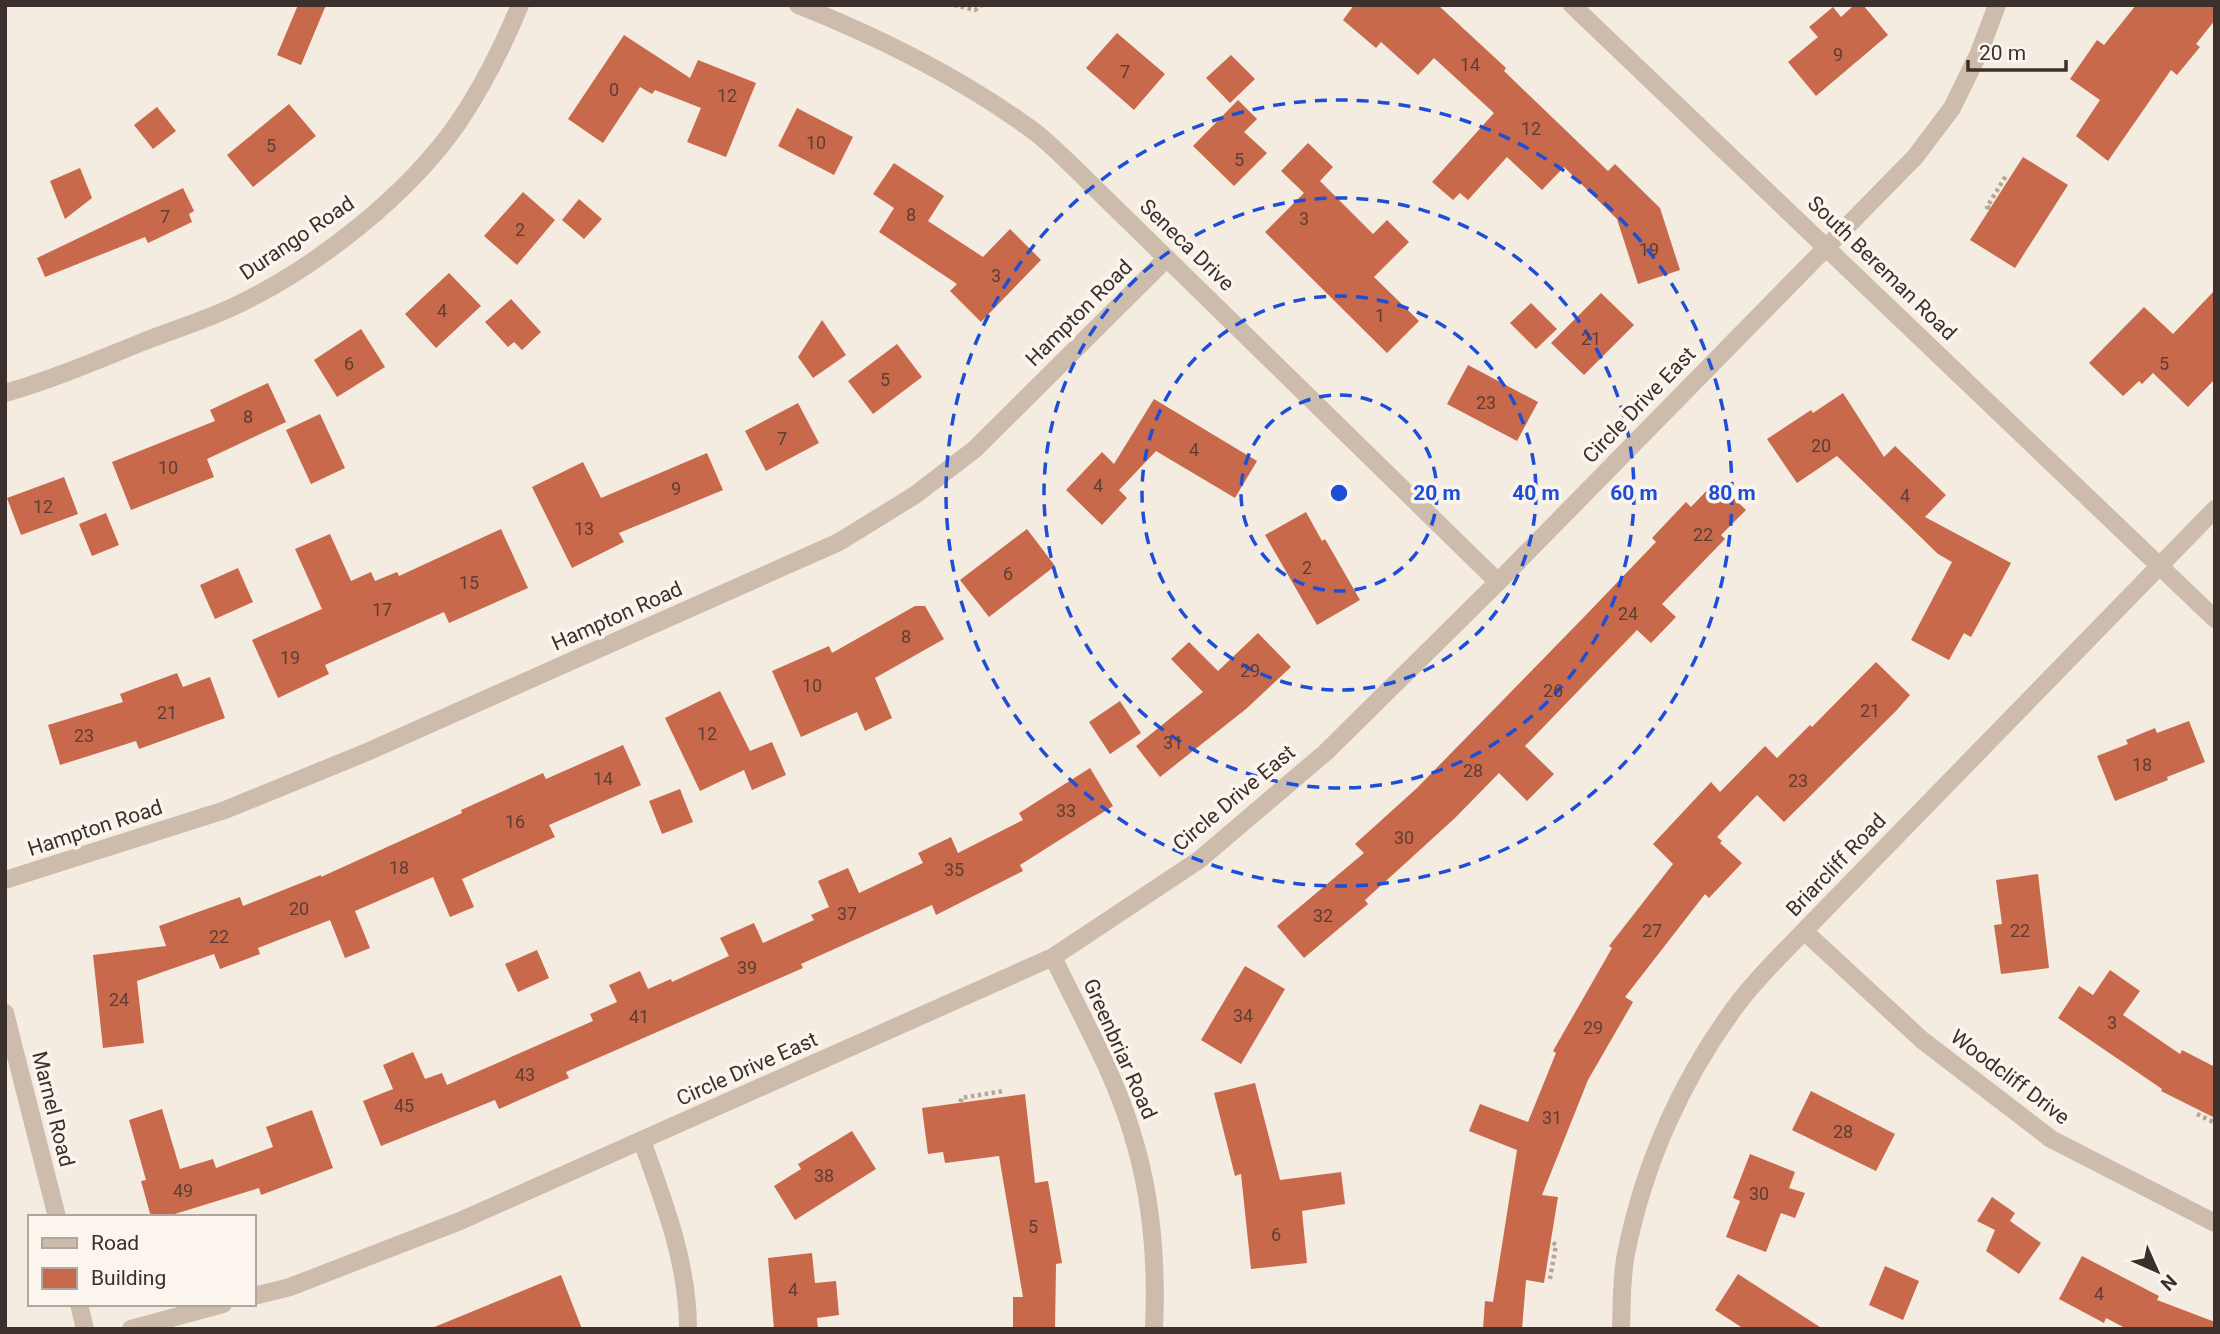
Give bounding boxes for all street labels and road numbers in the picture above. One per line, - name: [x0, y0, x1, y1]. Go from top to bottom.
- street label: Durango Road: [235, 191, 359, 285]
- street label: South Bereman Road: [1803, 191, 1961, 345]
- street label: Seneca Drive: [1135, 194, 1239, 296]
- street label: Hampton Road: [1021, 255, 1137, 371]
- street label: Circle Drive East: [1578, 342, 1700, 468]
- street label: Hampton Road: [548, 577, 686, 655]
- street label: Circle Drive East: [1168, 740, 1300, 856]
- street label: Hampton Road: [25, 795, 165, 861]
- street label: Briarcliff Road: [1781, 809, 1891, 921]
- street label: Greenbriar Road: [1078, 975, 1162, 1123]
- street label: Woodcliff Drive: [1946, 1025, 2074, 1129]
- street label: Circle Drive East: [673, 1027, 821, 1111]
- street label: Marnel Road: [27, 1049, 79, 1169]

